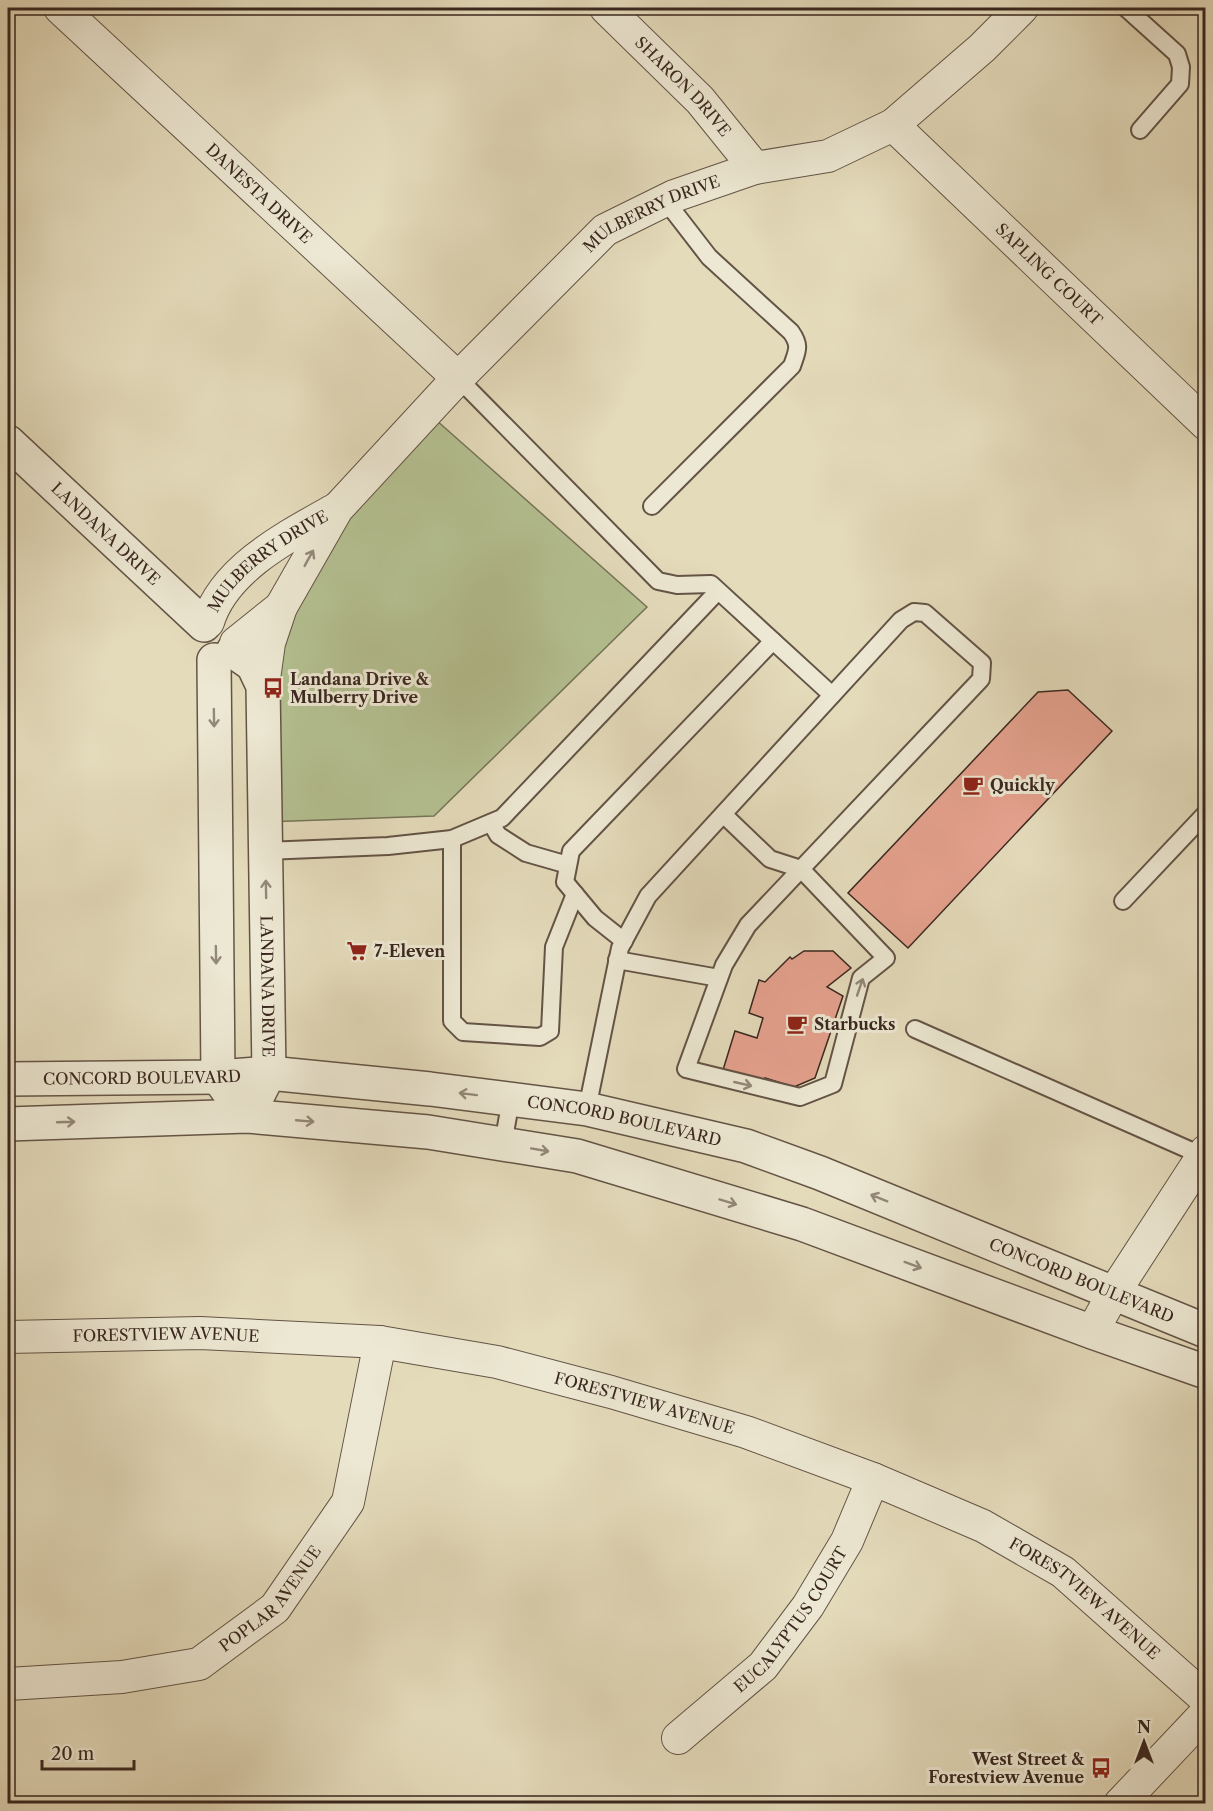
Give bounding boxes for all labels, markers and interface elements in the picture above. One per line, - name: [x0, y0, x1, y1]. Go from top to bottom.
- street label: SHARON DRIVE: [631, 32, 735, 140]
- street label: DANESTA DRIVE: [202, 139, 316, 247]
- street label: MULBERRY DRIVE: [579, 171, 723, 256]
- street label: SAPLING COURT: [992, 219, 1107, 330]
- street label: LANDANA DRIVE: [47, 478, 165, 589]
- street label: MULBERRY DRIVE: [203, 506, 331, 615]
- one-way arrow: [303, 550, 315, 567]
- place label: Landana Drive & Mulberry Drive: [290, 669, 430, 707]
- bus stop icon: Landana Drive & Mulberry Drive: [261, 676, 285, 700]
- one-way arrow: [208, 708, 220, 728]
- cafe icon: Quickly: [961, 773, 985, 797]
- place label: Quickly: [990, 775, 1056, 795]
- one-way arrow: [260, 879, 272, 899]
- street label: LANDANA DRIVE: [257, 915, 279, 1057]
- supermarket icon: 7-Eleven: [345, 939, 369, 963]
- place label: 7-Eleven: [374, 941, 445, 961]
- one-way arrow: [210, 945, 222, 965]
- one-way arrow: [855, 978, 866, 996]
- cafe icon: Starbucks: [785, 1012, 809, 1036]
- place label: Starbucks: [814, 1014, 896, 1034]
- street label: CONCORD BOULEVARD: [43, 1065, 242, 1089]
- one-way arrow: [733, 1078, 752, 1090]
- one-way arrow: [459, 1088, 478, 1099]
- street label: CONCORD BOULEVARD: [526, 1091, 724, 1150]
- one-way arrow: [55, 1116, 75, 1128]
- one-way arrow: [295, 1116, 315, 1127]
- one-way arrow: [530, 1145, 550, 1156]
- one-way arrow: [870, 1192, 889, 1203]
- one-way arrow: [718, 1197, 737, 1208]
- street label: CONCORD BOULEVARD: [986, 1233, 1177, 1327]
- one-way arrow: [903, 1261, 921, 1272]
- street label: FORESTVIEW AVENUE: [72, 1323, 260, 1346]
- street label: FORESTVIEW AVENUE: [552, 1368, 737, 1438]
- street label: FORESTVIEW AVENUE: [1006, 1533, 1164, 1663]
- street label: POPLAR AVENUE: [215, 1542, 325, 1656]
- street label: EUCALYPTUS COURT: [730, 1543, 851, 1696]
- north arrow: [1114, 1712, 1174, 1772]
- text: N: [1137, 1717, 1151, 1737]
- scale bar: [42, 1733, 134, 1771]
- text: 20 m: [51, 1743, 95, 1765]
- place label: West Street & Forestview Avenue: [928, 1749, 1085, 1787]
- bus stop icon: West Street & Forestview Avenue: [1089, 1756, 1113, 1780]

